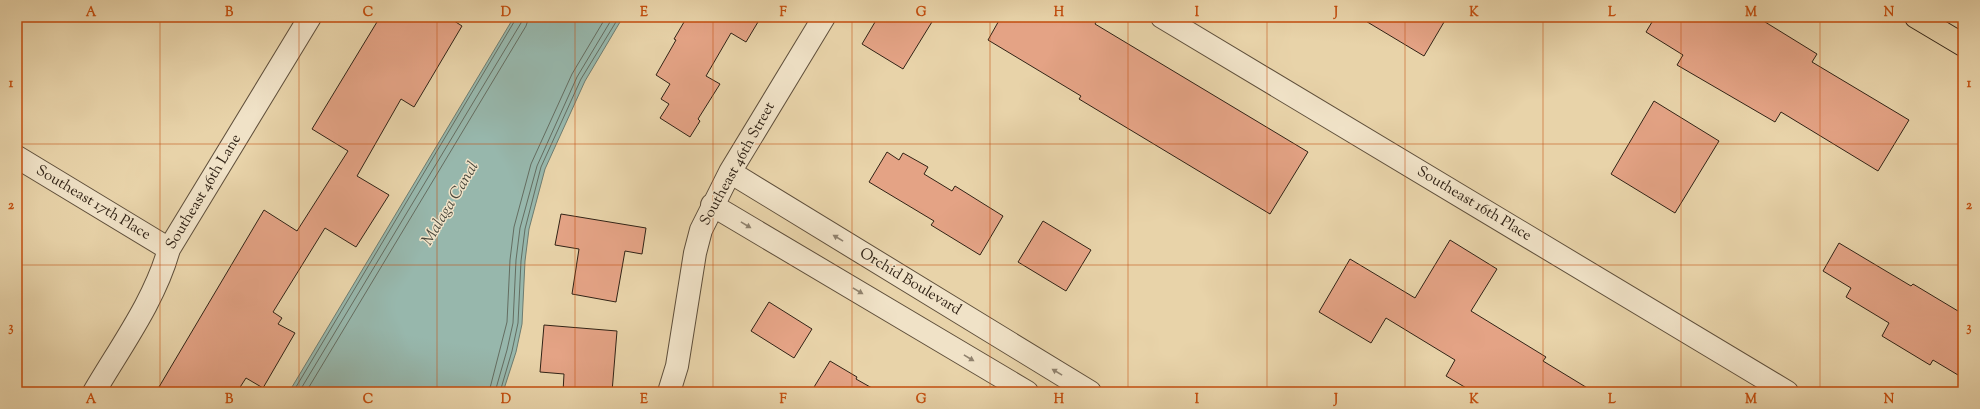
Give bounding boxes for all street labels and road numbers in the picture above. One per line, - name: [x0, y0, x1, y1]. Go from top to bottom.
- street label: Southeast 46th Street: [695, 98, 781, 230]
- street label: Southeast 46th Lane: [161, 130, 247, 254]
- street label: Southeast 17th Place: [32, 160, 154, 246]
- street label: Southeast 16th Place: [1413, 161, 1535, 247]
- street label: Orchid Boulevard: [855, 243, 965, 321]

